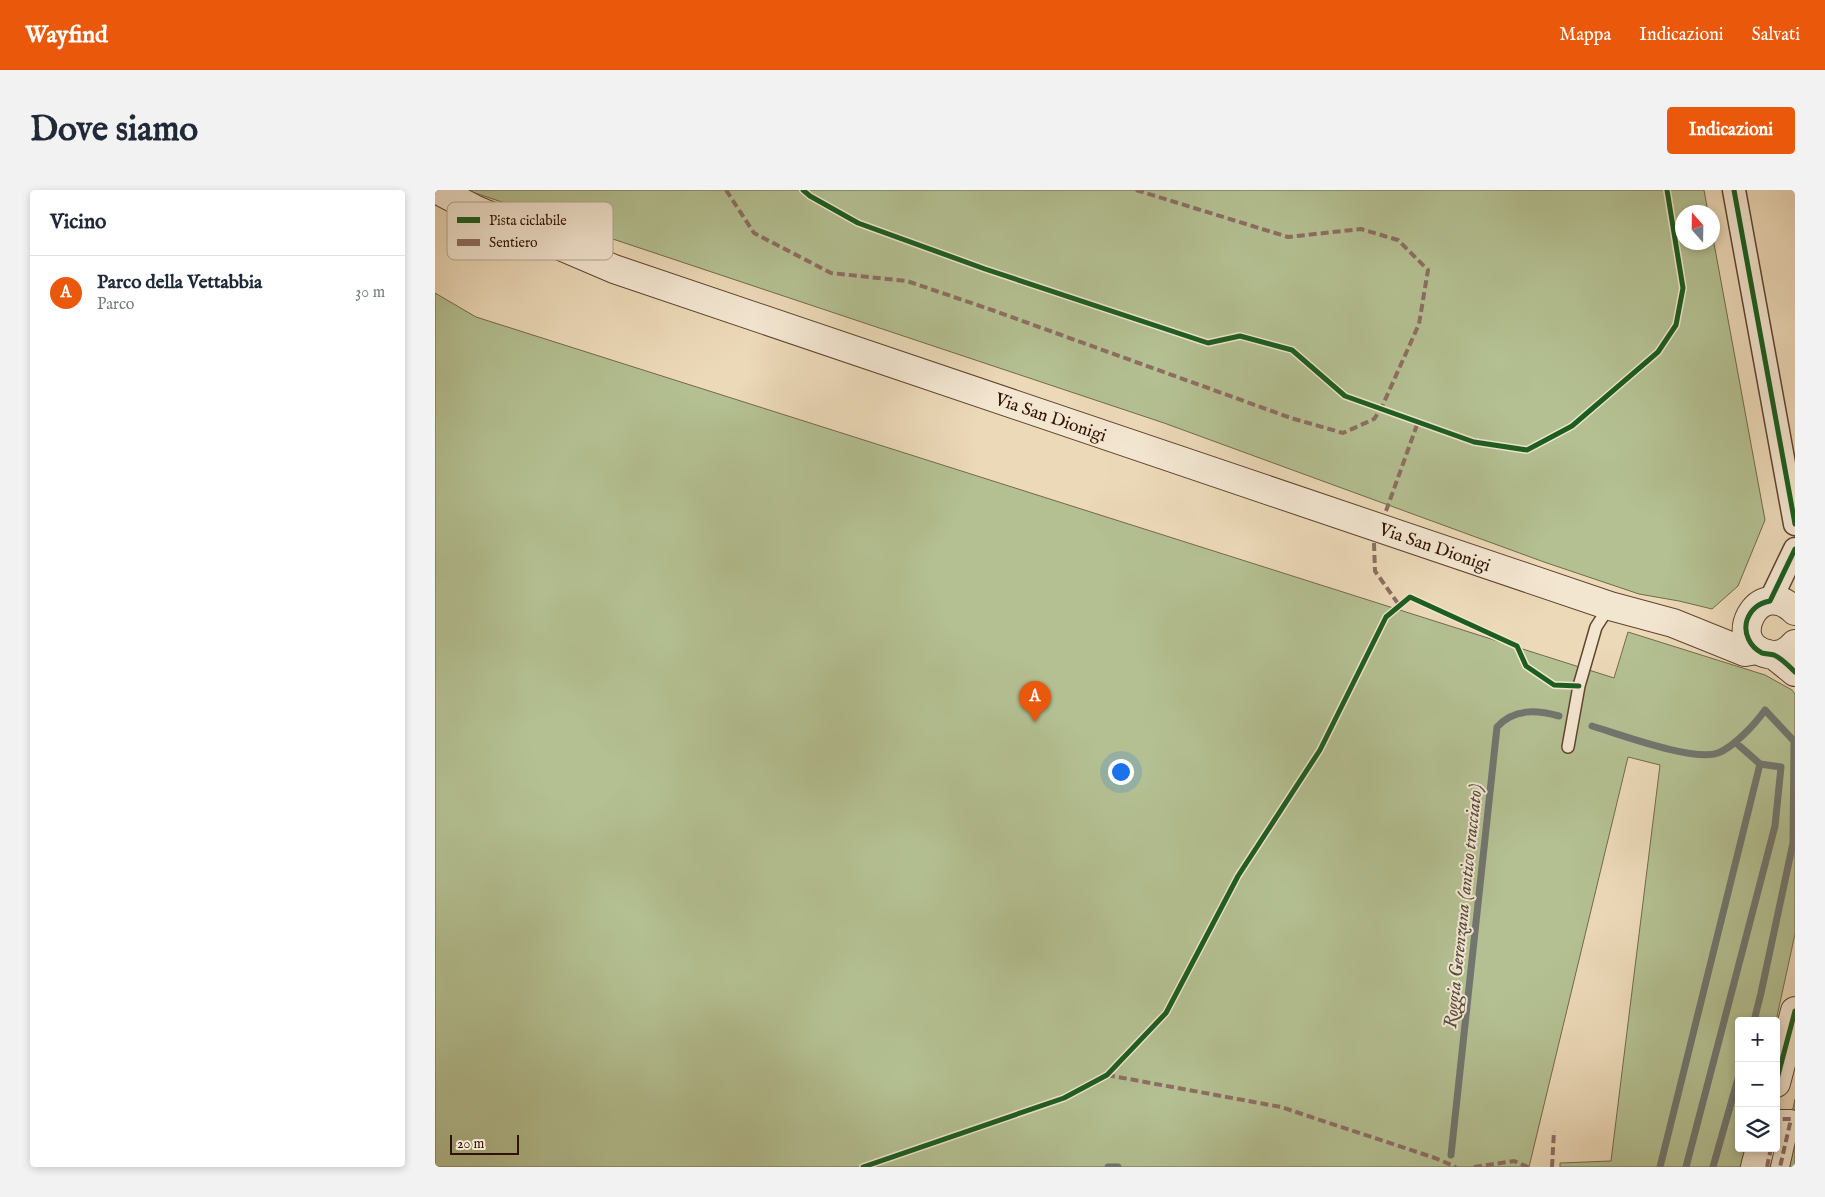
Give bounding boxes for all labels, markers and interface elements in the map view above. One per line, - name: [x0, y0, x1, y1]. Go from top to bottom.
- text: Wayfind: [25, 20, 108, 51]
- text: Mappa: [1559, 24, 1611, 47]
- text: Indicazioni: [1639, 24, 1724, 47]
- text: Salvati: [1752, 24, 1800, 47]
- button: Indicazioni: [1667, 107, 1795, 154]
- text: Dove siamo: [30, 108, 198, 153]
- legend: [447, 202, 613, 260]
- north arrow: [1675, 205, 1720, 250]
- text: Vicino: [50, 209, 106, 236]
- text: Pista ciclabile: [489, 212, 567, 230]
- text: Sentiero: [489, 234, 538, 252]
- text: Parco della Vettabbia: [97, 271, 262, 295]
- text: A: [61, 283, 71, 303]
- text: 30 m: [355, 283, 385, 303]
- text: Parco: [97, 295, 134, 315]
- street label: Via San Dionigi: [991, 388, 1110, 448]
- street label: Via San Dionigi: [1375, 518, 1494, 578]
- pin: A: [1019, 681, 1051, 722]
- your location: [1108, 759, 1134, 785]
- water label: Roggia Gerenzana (antico tracciato): [1439, 783, 1489, 1030]
- map controls: [1735, 1017, 1780, 1152]
- button: +: [1735, 1017, 1780, 1062]
- button: −: [1735, 1062, 1780, 1107]
- button: layers: [1735, 1107, 1780, 1152]
- scale bar: [450, 1132, 519, 1155]
- text: 20 m: [457, 1135, 484, 1153]

